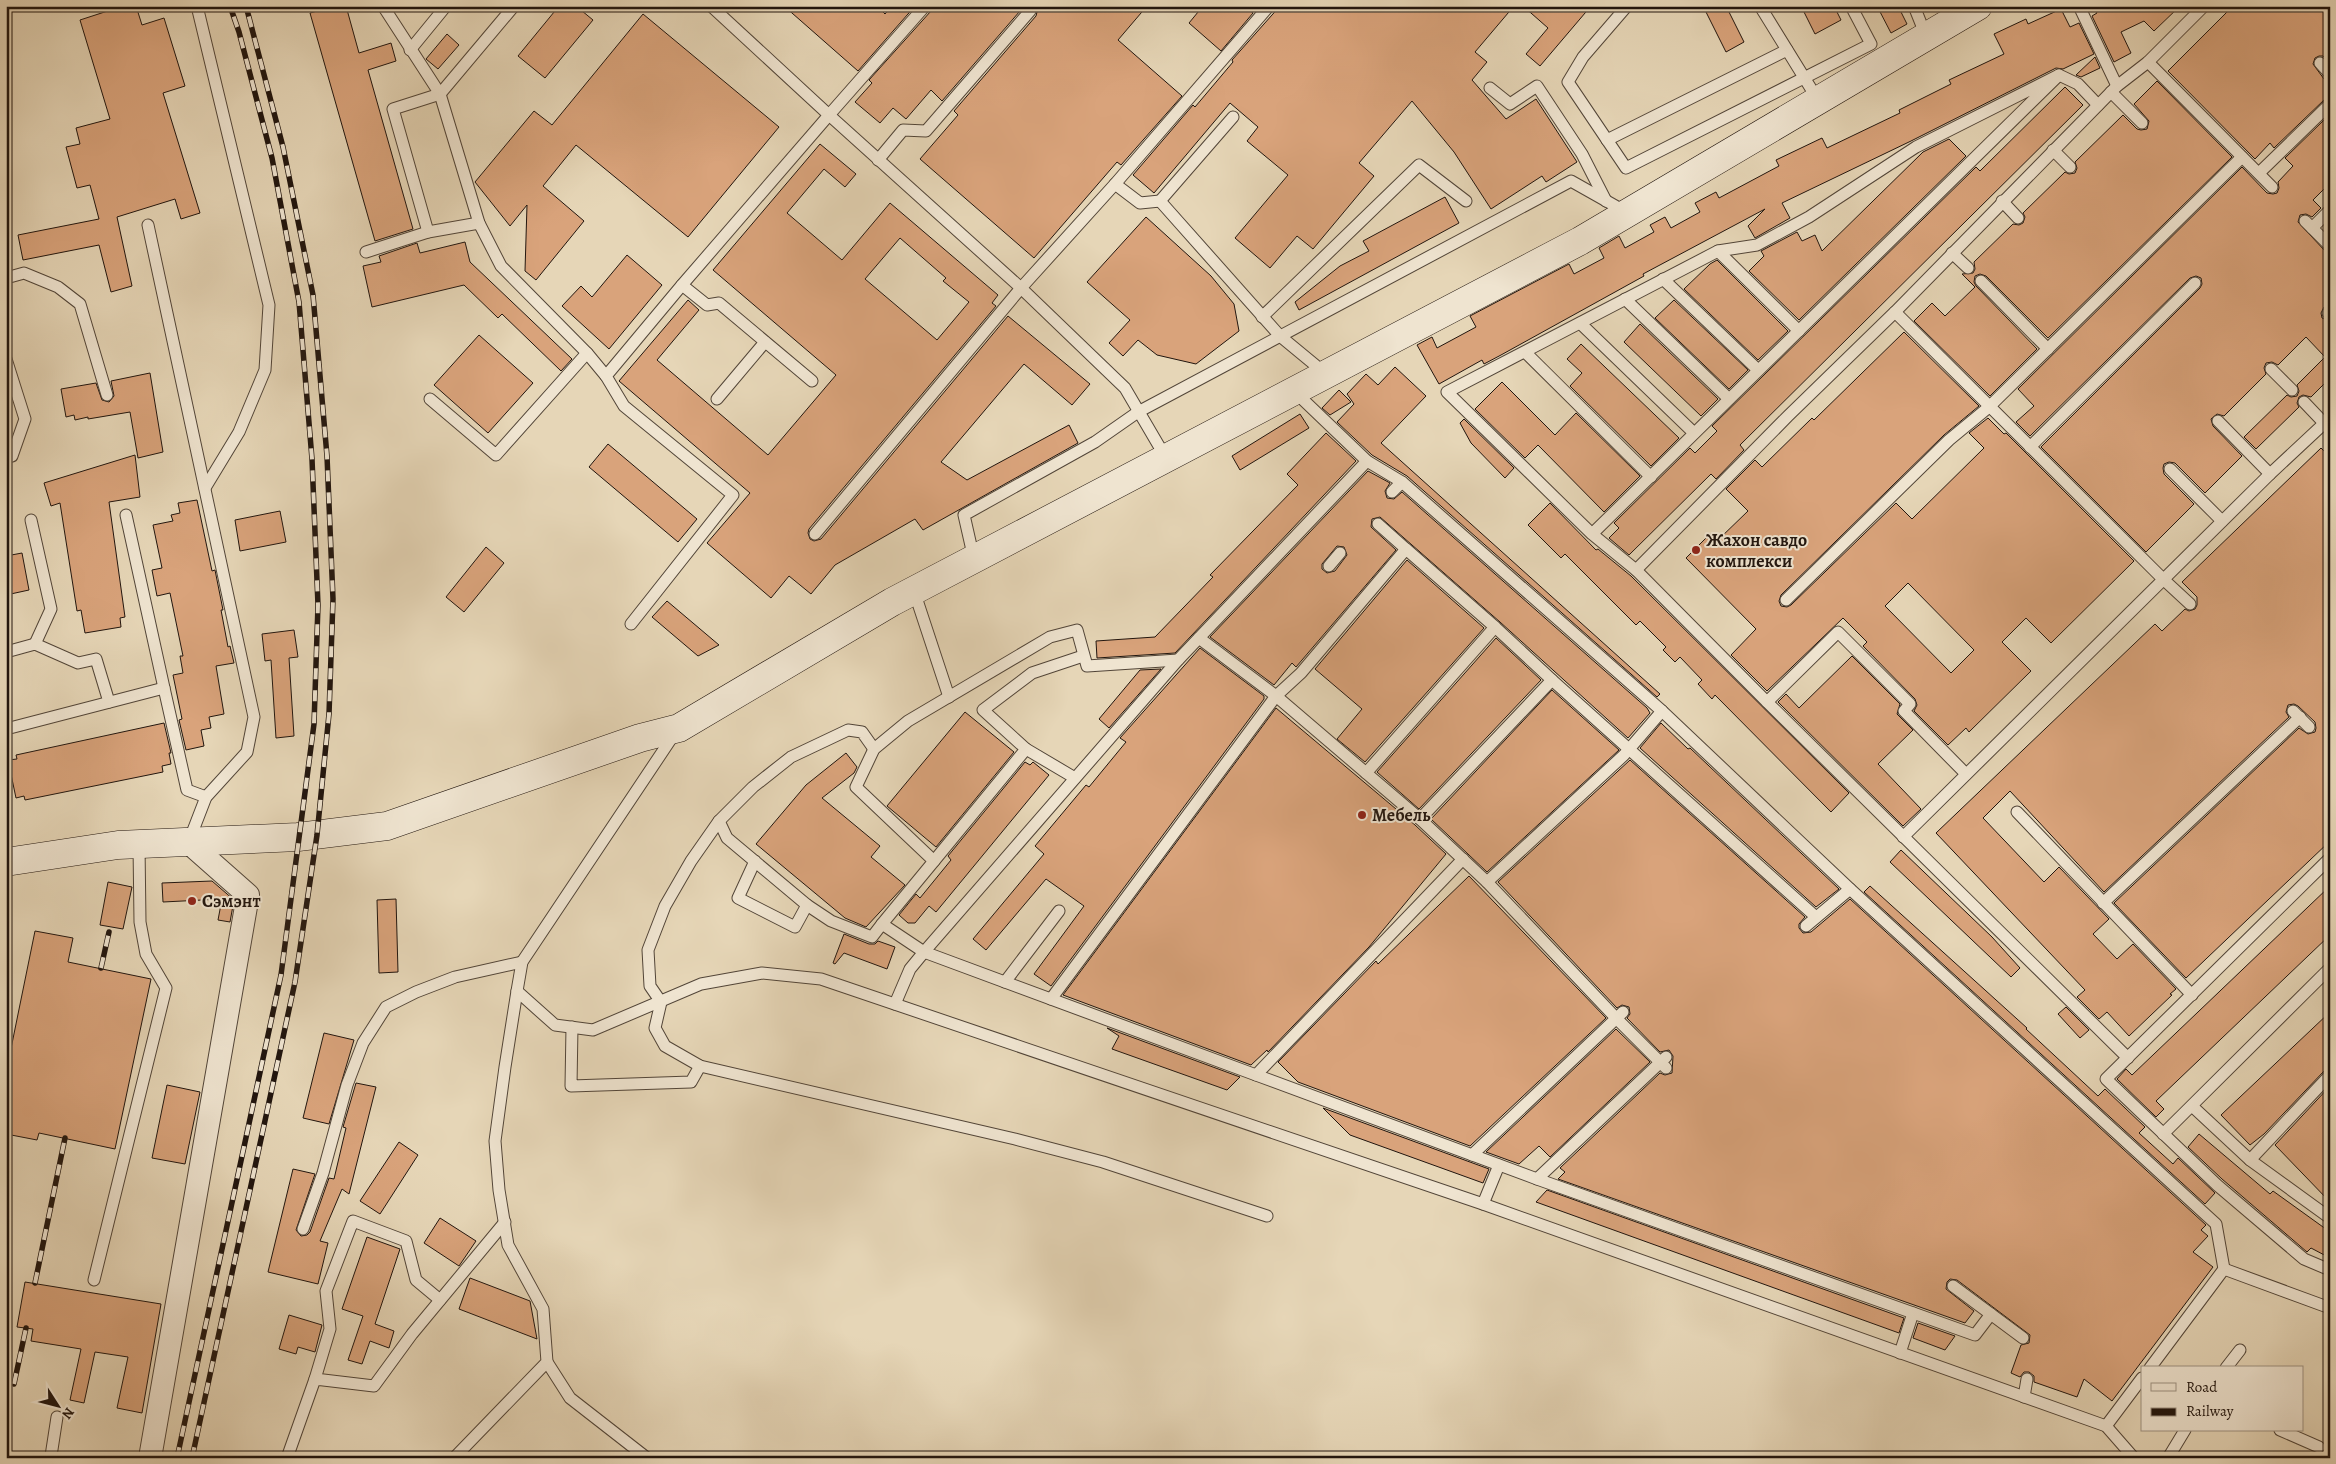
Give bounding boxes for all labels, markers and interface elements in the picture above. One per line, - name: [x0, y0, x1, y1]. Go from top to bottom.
- place label: Жахон савдо комплекси: [1706, 528, 1807, 573]
- marker: Жахон савдо комплекси: [1690, 544, 1702, 556]
- place label: Мебель: [1372, 803, 1431, 827]
- marker: Мебель: [1356, 809, 1368, 821]
- place label: Сэмэнт: [202, 889, 261, 913]
- marker: Сэмэнт: [186, 895, 198, 907]
- legend: [2141, 1366, 2304, 1432]
- text: Road: [2186, 1377, 2218, 1397]
- north arrow: [32, 1382, 82, 1432]
- text: Railway: [2186, 1401, 2234, 1421]
- text: N: [57, 1404, 79, 1423]

